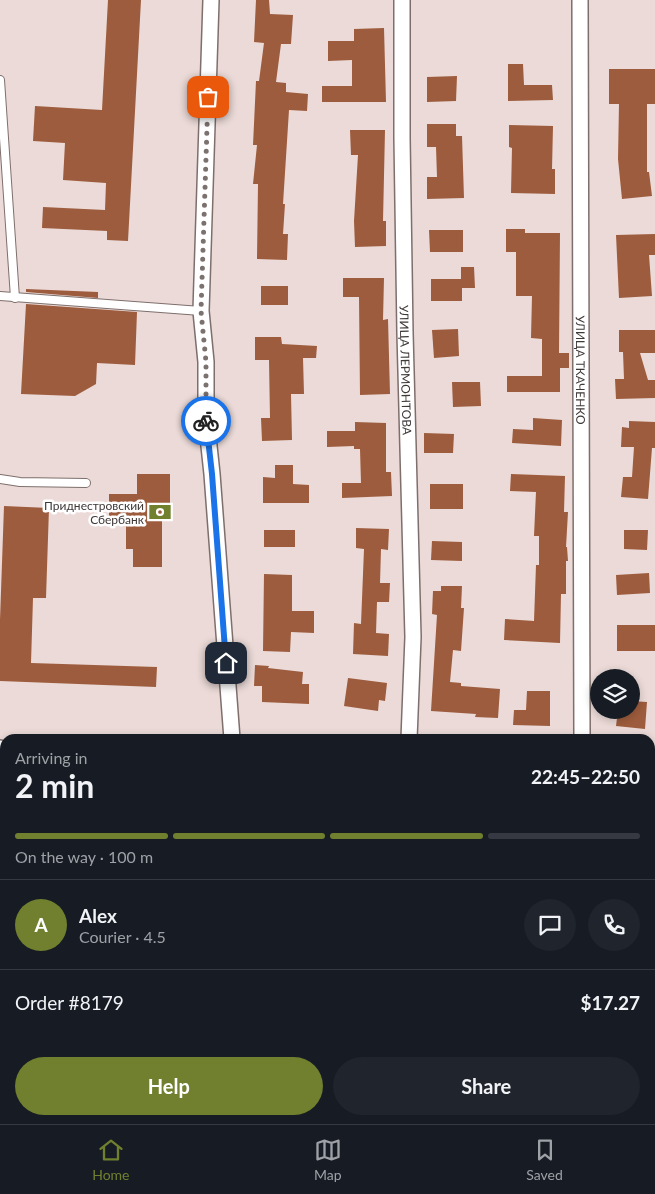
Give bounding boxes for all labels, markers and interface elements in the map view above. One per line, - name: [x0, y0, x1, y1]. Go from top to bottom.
- pin: [187, 76, 229, 118]
- icon: bag: [194, 83, 222, 111]
- street label: УЛИЦА ЛЕРМОНТОВА: [397, 305, 415, 436]
- street label: УЛИЦА ТКАЧЕНКО: [573, 315, 589, 425]
- courier: [181, 396, 231, 446]
- icon: bike: [192, 407, 220, 435]
- place label: Приднестровский Сбербанк: [44, 498, 145, 527]
- bank icon: Приднестровский Сбербанк: [147, 499, 173, 525]
- pin: [205, 642, 247, 684]
- icon: home: [212, 649, 240, 677]
- map controls: [590, 669, 640, 719]
- button: layers: [590, 669, 640, 719]
- text: Arriving in: [15, 748, 88, 767]
- text: 22:45–22:50: [531, 765, 640, 788]
- text: 2 min: [15, 766, 94, 805]
- text: On the way · 100 m: [15, 847, 153, 866]
- button: chat: [524, 899, 576, 951]
- button: phone: [588, 899, 640, 951]
- text: Alex: [79, 904, 117, 927]
- text: A: [34, 913, 48, 936]
- text: Courier · 4.5: [79, 927, 166, 946]
- text: Order #8179: [15, 991, 124, 1014]
- text: $17.27: [580, 991, 640, 1014]
- button: Help: [15, 1057, 323, 1115]
- button: Share: [333, 1057, 640, 1115]
- tab: Home: [92, 1136, 130, 1183]
- tab: Map: [314, 1136, 342, 1183]
- tab: Saved: [526, 1136, 563, 1183]

